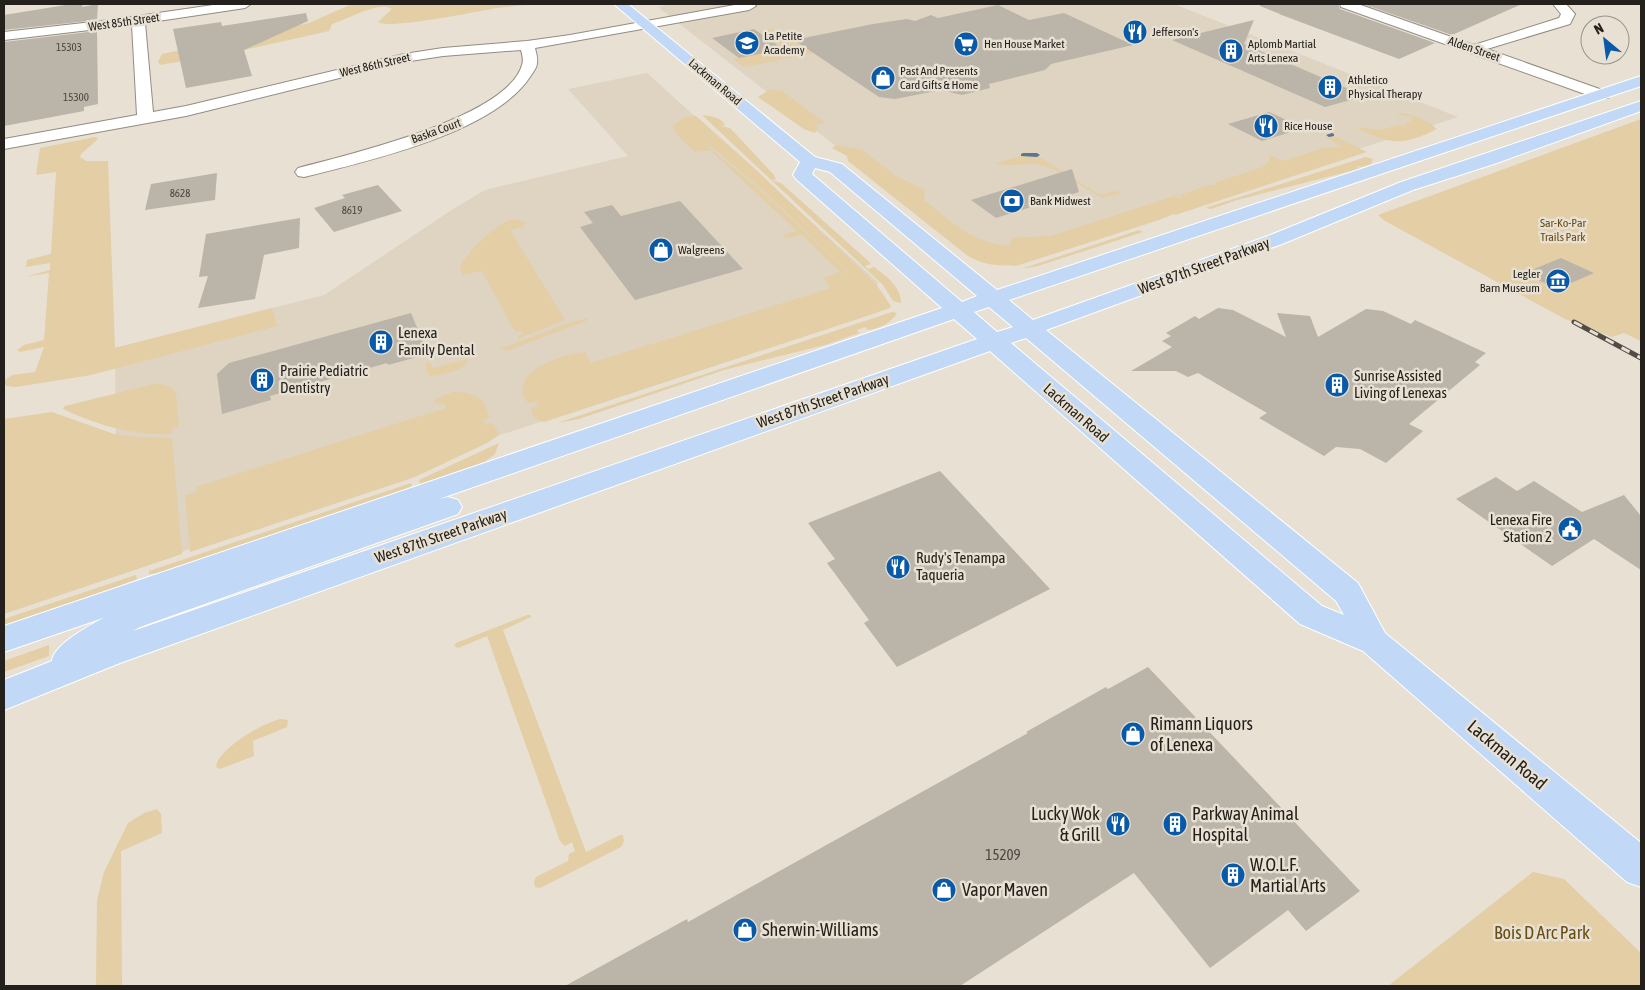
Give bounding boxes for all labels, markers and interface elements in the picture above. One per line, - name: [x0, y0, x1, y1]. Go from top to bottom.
- street label: West 85th Street: [88, 10, 161, 34]
- north arrow: [1580, 15, 1630, 65]
- restaurant icon: Jefferson's: [1122, 19, 1148, 45]
- text: N: [1591, 20, 1606, 38]
- place label: Jefferson's: [1152, 25, 1198, 39]
- place label: La Petite Academy: [764, 29, 805, 57]
- school or university icon: La Petite Academy: [734, 30, 760, 56]
- supermarket icon: Hen House Market: [953, 31, 979, 57]
- street label: Alden Street: [1446, 34, 1502, 65]
- place label: Hen House Market: [984, 37, 1065, 51]
- place label: Aplomb Martial Arts Lenexa: [1248, 37, 1317, 65]
- building icon: Aplomb Martial Arts Lenexa: [1218, 38, 1244, 64]
- house number: 15303: [56, 41, 82, 53]
- street label: West 86th Street: [339, 50, 412, 80]
- street label: Lackman Road: [686, 56, 744, 108]
- place label: Past And Presents Card Gifts & Home: [900, 64, 978, 92]
- shop icon: Past And Presents Card Gifts & Home: [870, 65, 896, 91]
- place label: Athletico Physical Therapy: [1348, 73, 1422, 101]
- building icon: Athletico Physical Therapy: [1317, 74, 1343, 100]
- house number: 15300: [63, 91, 89, 103]
- restaurant icon: Rice House: [1253, 113, 1279, 139]
- street label: Baska Court: [409, 115, 463, 146]
- place label: Rice House: [1284, 119, 1332, 133]
- house number: 8628: [170, 187, 190, 199]
- bank icon: Bank Midwest: [999, 188, 1025, 214]
- place label: Bank Midwest: [1030, 194, 1091, 208]
- house number: 8619: [342, 204, 362, 216]
- park label: Sar-Ko-Par Trails Park: [1540, 216, 1587, 244]
- street label: West 87th Street Parkway: [1136, 234, 1272, 297]
- shop icon: Walgreens: [648, 237, 674, 263]
- place label: Walgreens: [678, 243, 725, 257]
- place label: Legler Barn Museum: [1480, 267, 1540, 295]
- museum icon: Legler Barn Museum: [1545, 268, 1571, 294]
- place label: Lenexa Family Dental: [398, 324, 475, 358]
- building icon: Lenexa Family Dental: [368, 329, 394, 355]
- place label: Prairie Pediatric Dentistry: [280, 362, 368, 396]
- building icon: Prairie Pediatric Dentistry: [249, 367, 275, 393]
- place label: Sunrise Assisted Living of Lenexas: [1354, 367, 1447, 401]
- street label: West 87th Street Parkway: [755, 370, 891, 431]
- building icon: Sunrise Assisted Living of Lenexas: [1324, 372, 1350, 398]
- street label: Lackman Road: [1040, 380, 1112, 446]
- street label: West 87th Street Parkway: [373, 505, 509, 566]
- place label: Lenexa Fire Station 2: [1490, 511, 1552, 545]
- public building icon: Lenexa Fire Station 2: [1557, 516, 1583, 542]
- place label: Rudy's Tenampa Taqueria: [916, 549, 1006, 583]
- restaurant icon: Rudy's Tenampa Taqueria: [885, 554, 911, 580]
- place label: Rimann Liquors of Lenexa: [1150, 713, 1253, 755]
- street label: Lackman Road: [1463, 715, 1551, 794]
- shop icon: Rimann Liquors of Lenexa: [1120, 721, 1146, 747]
- place label: Lucky Wok & Grill: [1031, 803, 1100, 845]
- place label: Parkway Animal Hospital: [1192, 803, 1299, 845]
- restaurant icon: Lucky Wok & Grill: [1105, 811, 1131, 837]
- building icon: Parkway Animal Hospital: [1162, 811, 1188, 837]
- house number: 15209: [985, 846, 1021, 863]
- place label: W.O.L.F. Martial Arts: [1250, 854, 1326, 896]
- building icon: W.O.L.F. Martial Arts: [1220, 862, 1246, 888]
- shop icon: Vapor Maven: [931, 877, 957, 903]
- place label: Vapor Maven: [962, 879, 1048, 900]
- shop icon: Sherwin-Williams: [732, 917, 758, 943]
- place label: Sherwin-Williams: [762, 919, 878, 940]
- park label: Bois D Arc Park: [1494, 922, 1590, 943]

